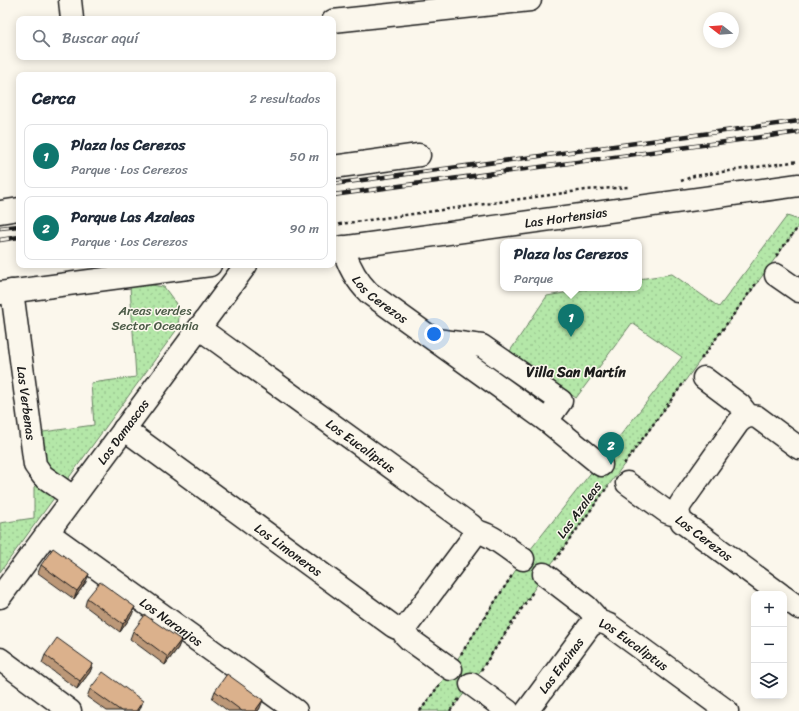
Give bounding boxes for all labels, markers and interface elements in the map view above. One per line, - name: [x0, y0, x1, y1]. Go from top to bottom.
- north arrow: [703, 12, 739, 48]
- search box: [16, 16, 336, 60]
- text: Buscar aquí: [62, 25, 139, 51]
- icon: search: [30, 27, 52, 49]
- text: Cerca: [32, 83, 75, 113]
- text: 2 resultados: [249, 87, 320, 110]
- text: Plaza los Cerezos: [71, 132, 185, 158]
- text: 1: [43, 145, 49, 168]
- text: 50 m: [289, 145, 319, 168]
- text: Parque · Los Cerezos: [71, 158, 188, 181]
- street label: Las Hortensias: [523, 200, 609, 234]
- text: Parque Las Azaleas: [71, 204, 194, 230]
- text: 2: [42, 217, 50, 240]
- text: 90 m: [289, 217, 319, 240]
- text: Parque · Los Cerezos: [71, 230, 188, 253]
- popup: [500, 239, 642, 291]
- text: Plaza los Cerezos: [514, 241, 628, 267]
- text: Parque: [514, 267, 553, 290]
- street label: Los Cerezos: [346, 270, 414, 330]
- park label: Areas verdes Sector Oceania: [111, 299, 199, 337]
- pin: 1: [558, 304, 584, 337]
- your location: [424, 324, 444, 344]
- district label: Villa San Martín: [526, 360, 626, 385]
- street label: Las Verbenas: [11, 365, 43, 441]
- street label: Los Damascos: [90, 394, 155, 469]
- street label: Los Eucaliptus: [321, 412, 401, 479]
- pin: 2: [598, 432, 624, 465]
- street label: Las Azaleas: [550, 476, 608, 543]
- street label: Los Cerezos: [670, 509, 739, 568]
- street label: Los Limoneros: [250, 517, 328, 582]
- street label: Los Naranjos: [135, 591, 208, 652]
- map controls: [751, 591, 787, 699]
- button: +: [751, 591, 787, 627]
- street label: Los Eucaliptus: [597, 611, 674, 677]
- button: −: [751, 627, 787, 663]
- street label: Las Encinas: [532, 632, 590, 698]
- button: layers: [751, 663, 787, 699]

